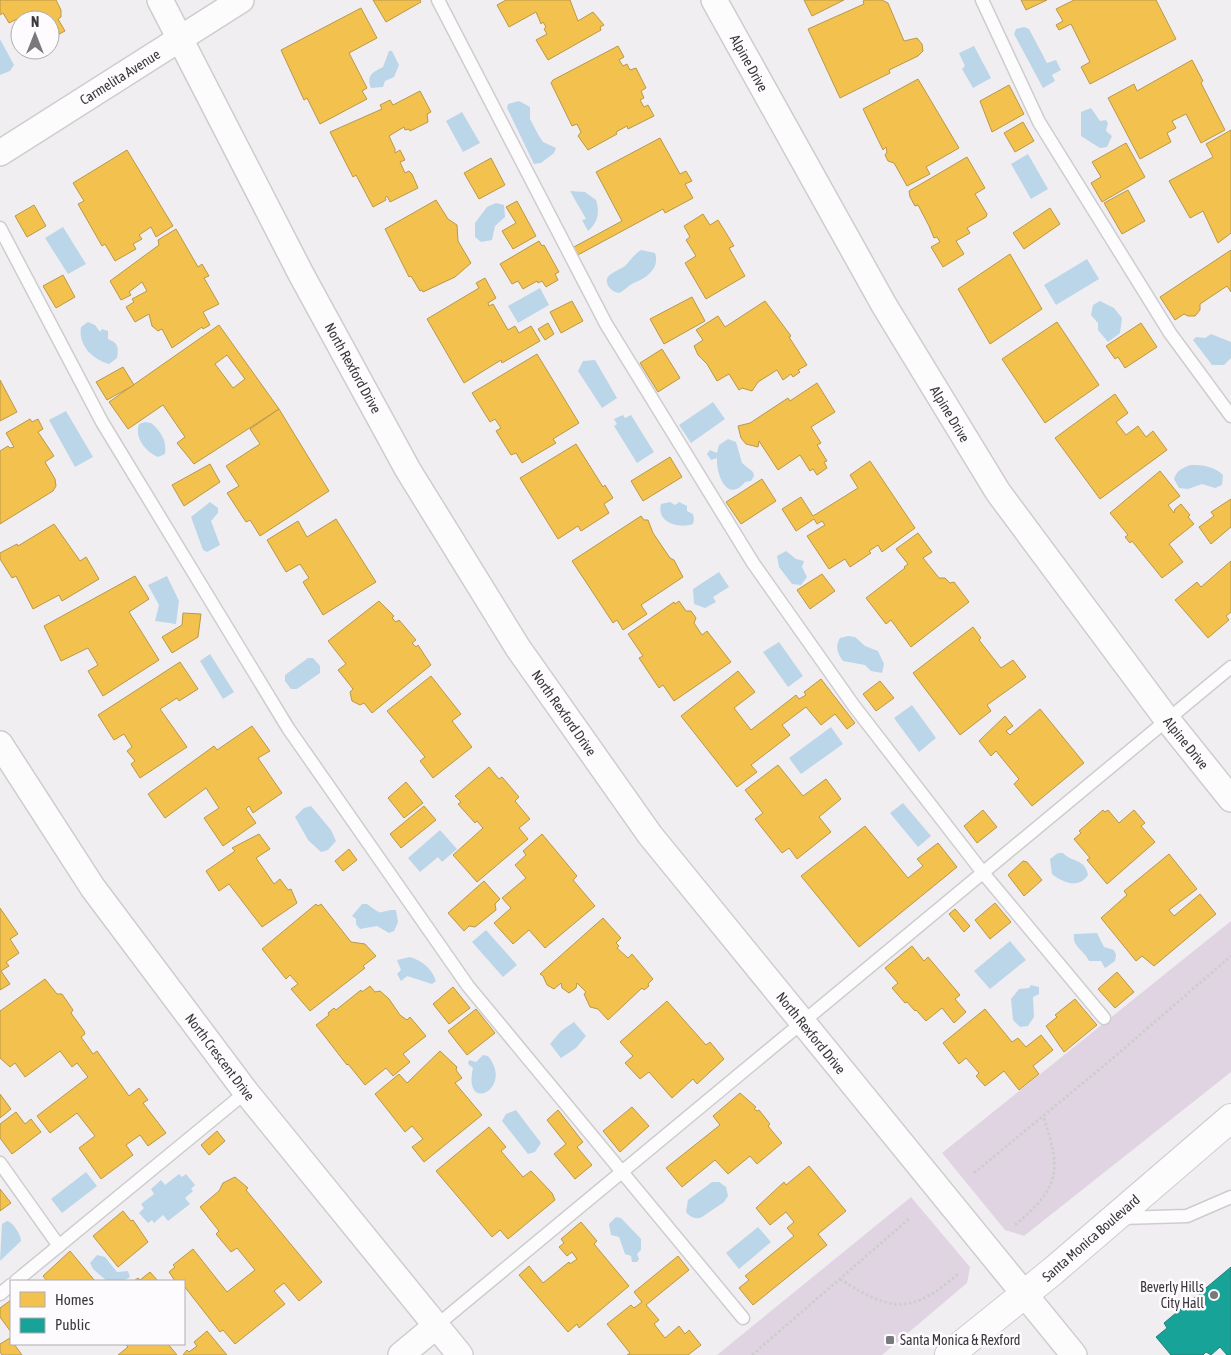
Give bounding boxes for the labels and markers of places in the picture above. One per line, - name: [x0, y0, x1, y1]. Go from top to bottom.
- place label: Beverly Hills City Hall: [1140, 1279, 1204, 1311]
- marker: Beverly Hills City Hall: [1208, 1289, 1220, 1301]
- place label: Santa Monica & Rexford: [900, 1332, 1021, 1348]
- marker: Santa Monica & Rexford: [884, 1334, 896, 1346]

